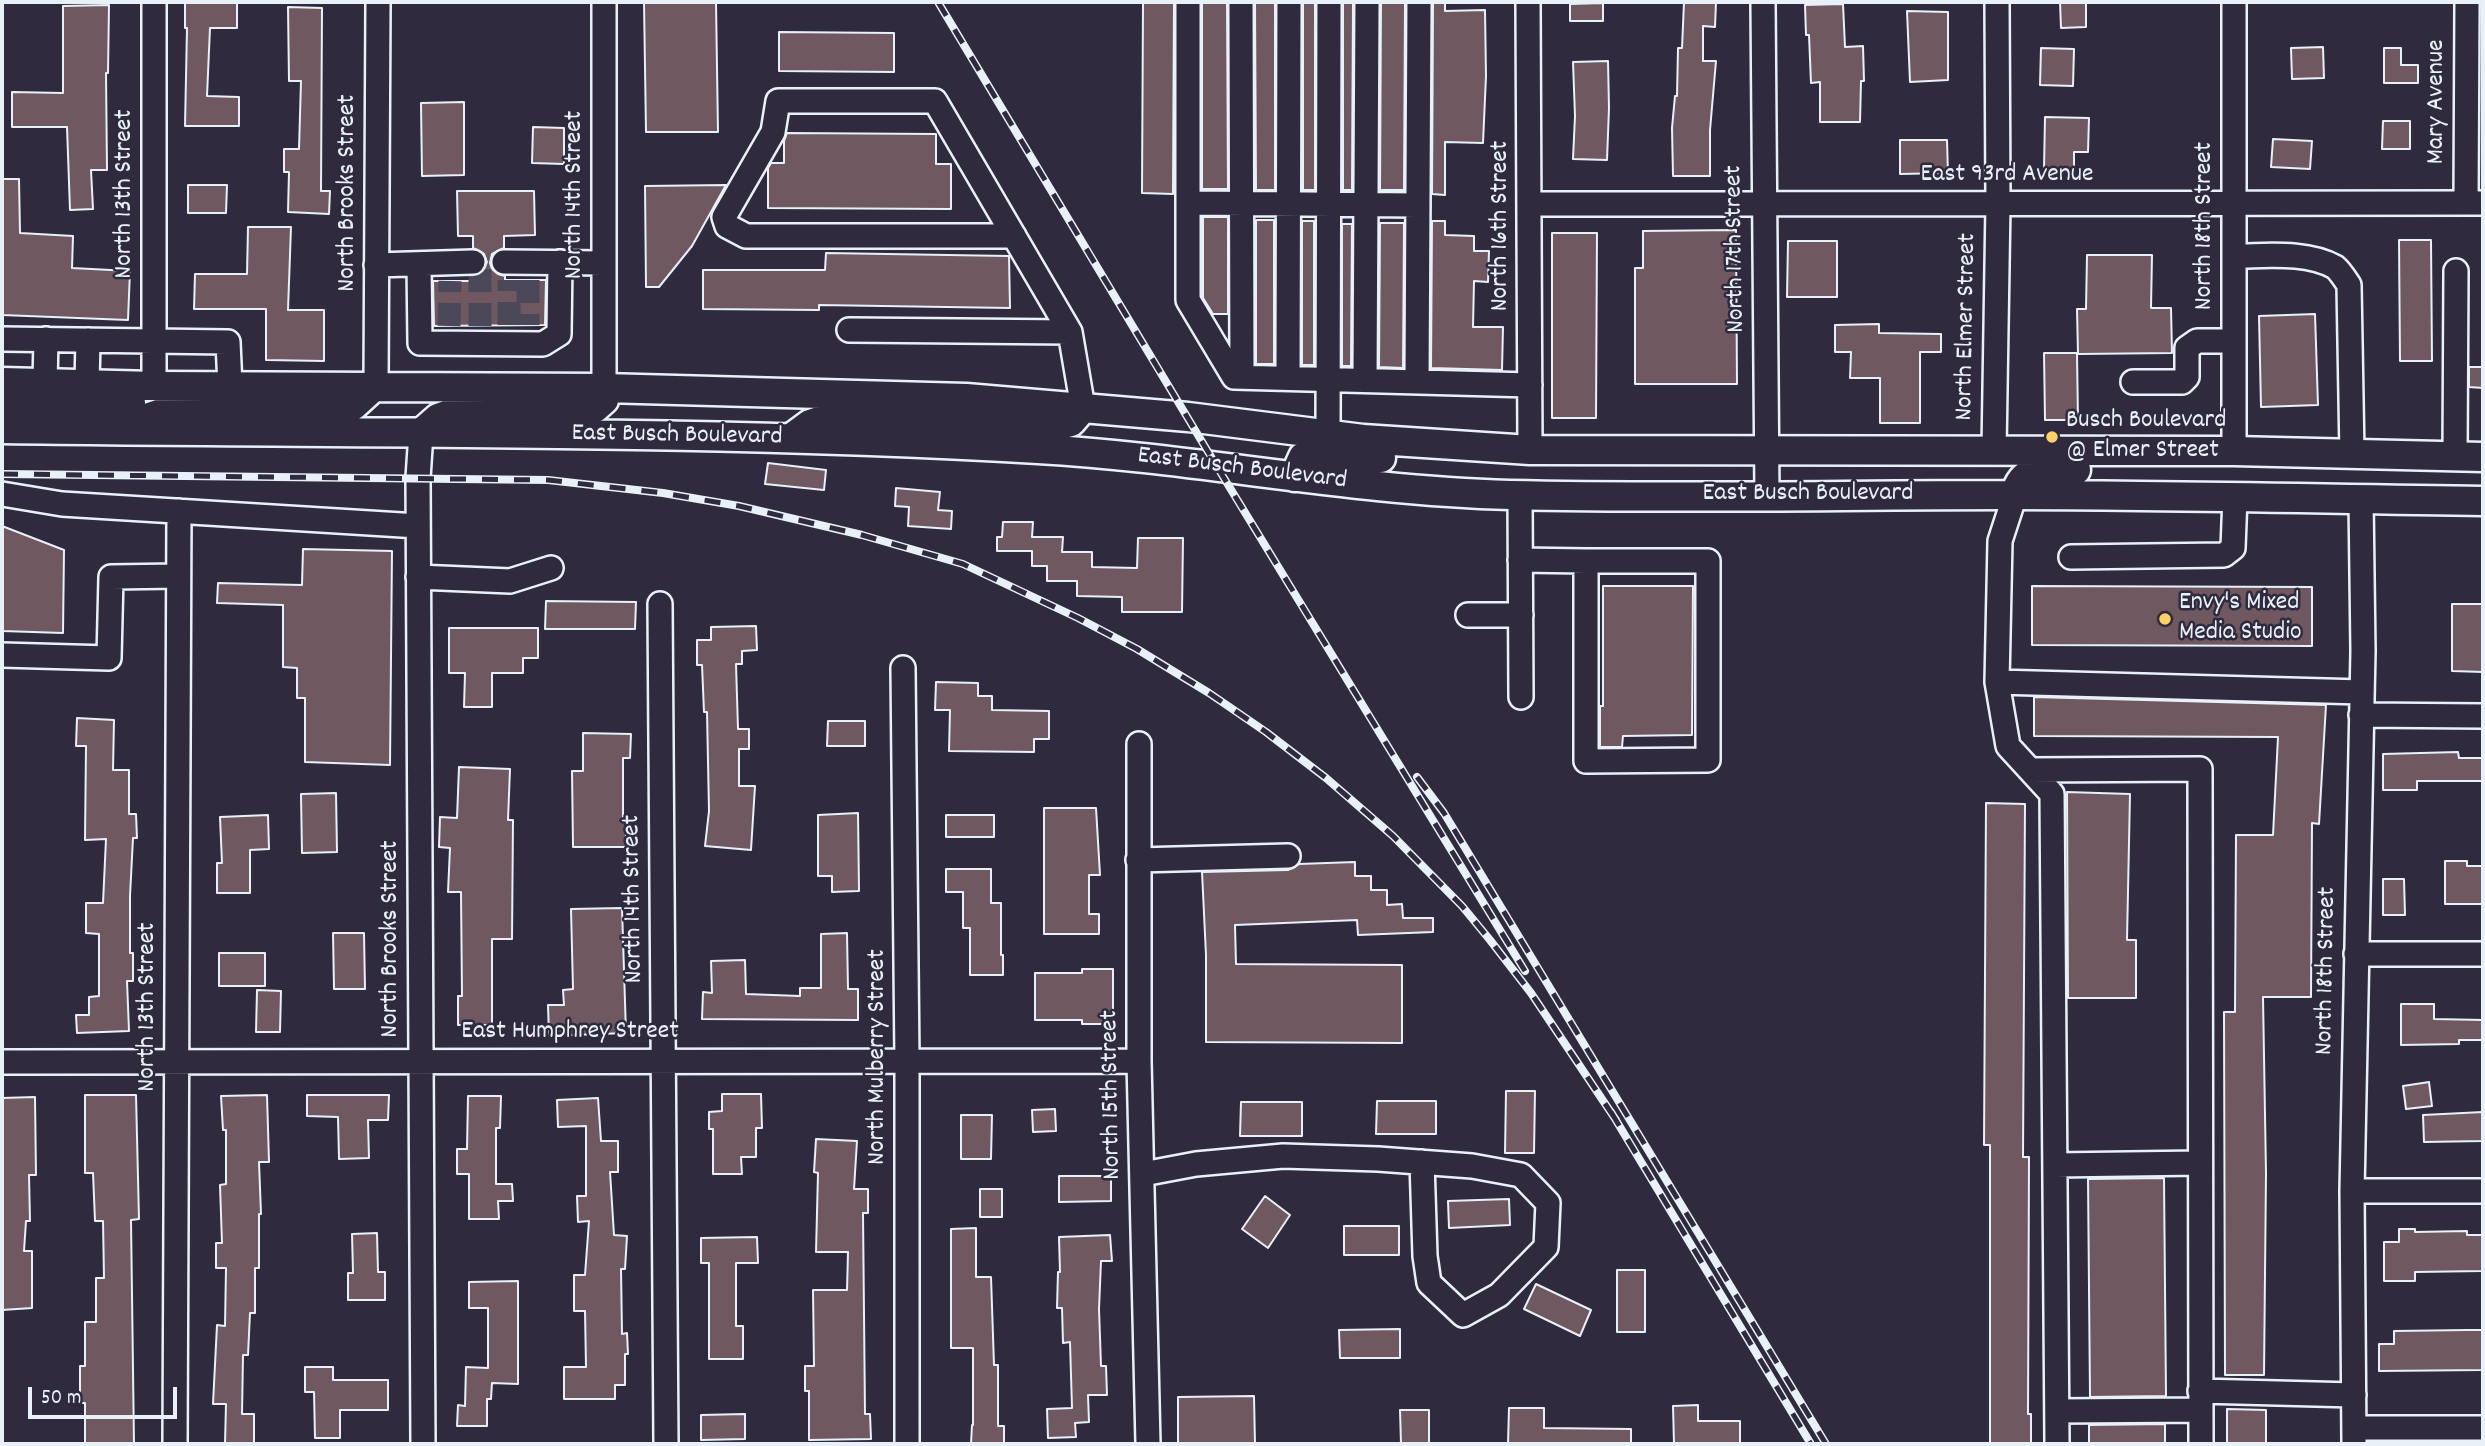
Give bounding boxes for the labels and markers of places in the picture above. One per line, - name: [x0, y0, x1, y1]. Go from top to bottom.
- place label: Busch Boulevard @ Elmer Street: [2066, 406, 2226, 467]
- marker: Busch Boulevard @ Elmer Street: [2044, 429, 2060, 445]
- place label: Envy's Mixed Media Studio: [2179, 588, 2302, 650]
- marker: Envy's Mixed Media Studio: [2157, 611, 2173, 627]

